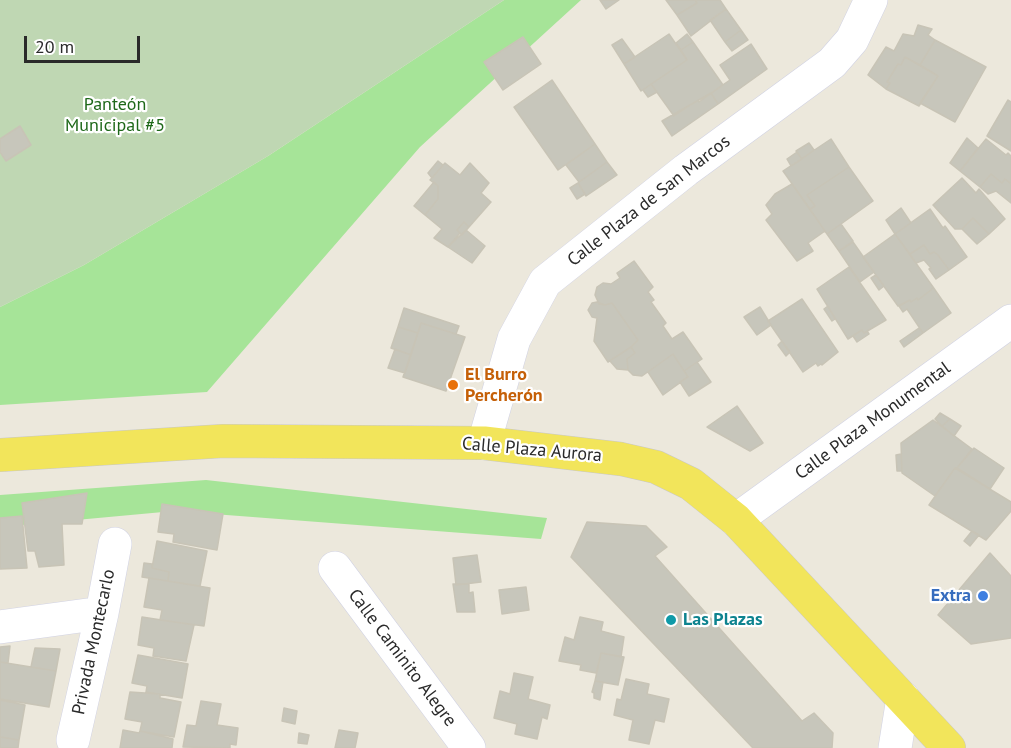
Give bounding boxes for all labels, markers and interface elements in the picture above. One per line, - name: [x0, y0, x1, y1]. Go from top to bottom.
- scale bar: [27, 24, 142, 62]
- text: 20 m: [35, 35, 74, 58]
- park label: Panteón Municipal #5: [65, 94, 165, 136]
- street label: Calle Plaza de San Marcos: [563, 131, 735, 271]
- street label: Calle Plaza Monumental: [791, 357, 955, 485]
- place label: El Burro Percherón: [465, 364, 543, 406]
- marker: El Burro Percherón: [446, 378, 460, 392]
- street label: Calle Plaza Aurora: [461, 433, 603, 467]
- street label: Privada Montecarlo: [68, 567, 120, 717]
- street label: Calle Caminito Alegre: [343, 585, 461, 731]
- place label: Extra: [931, 585, 971, 607]
- marker: Extra: [976, 589, 990, 603]
- place label: Las Plazas: [683, 609, 763, 631]
- marker: Las Plazas: [664, 613, 678, 627]

